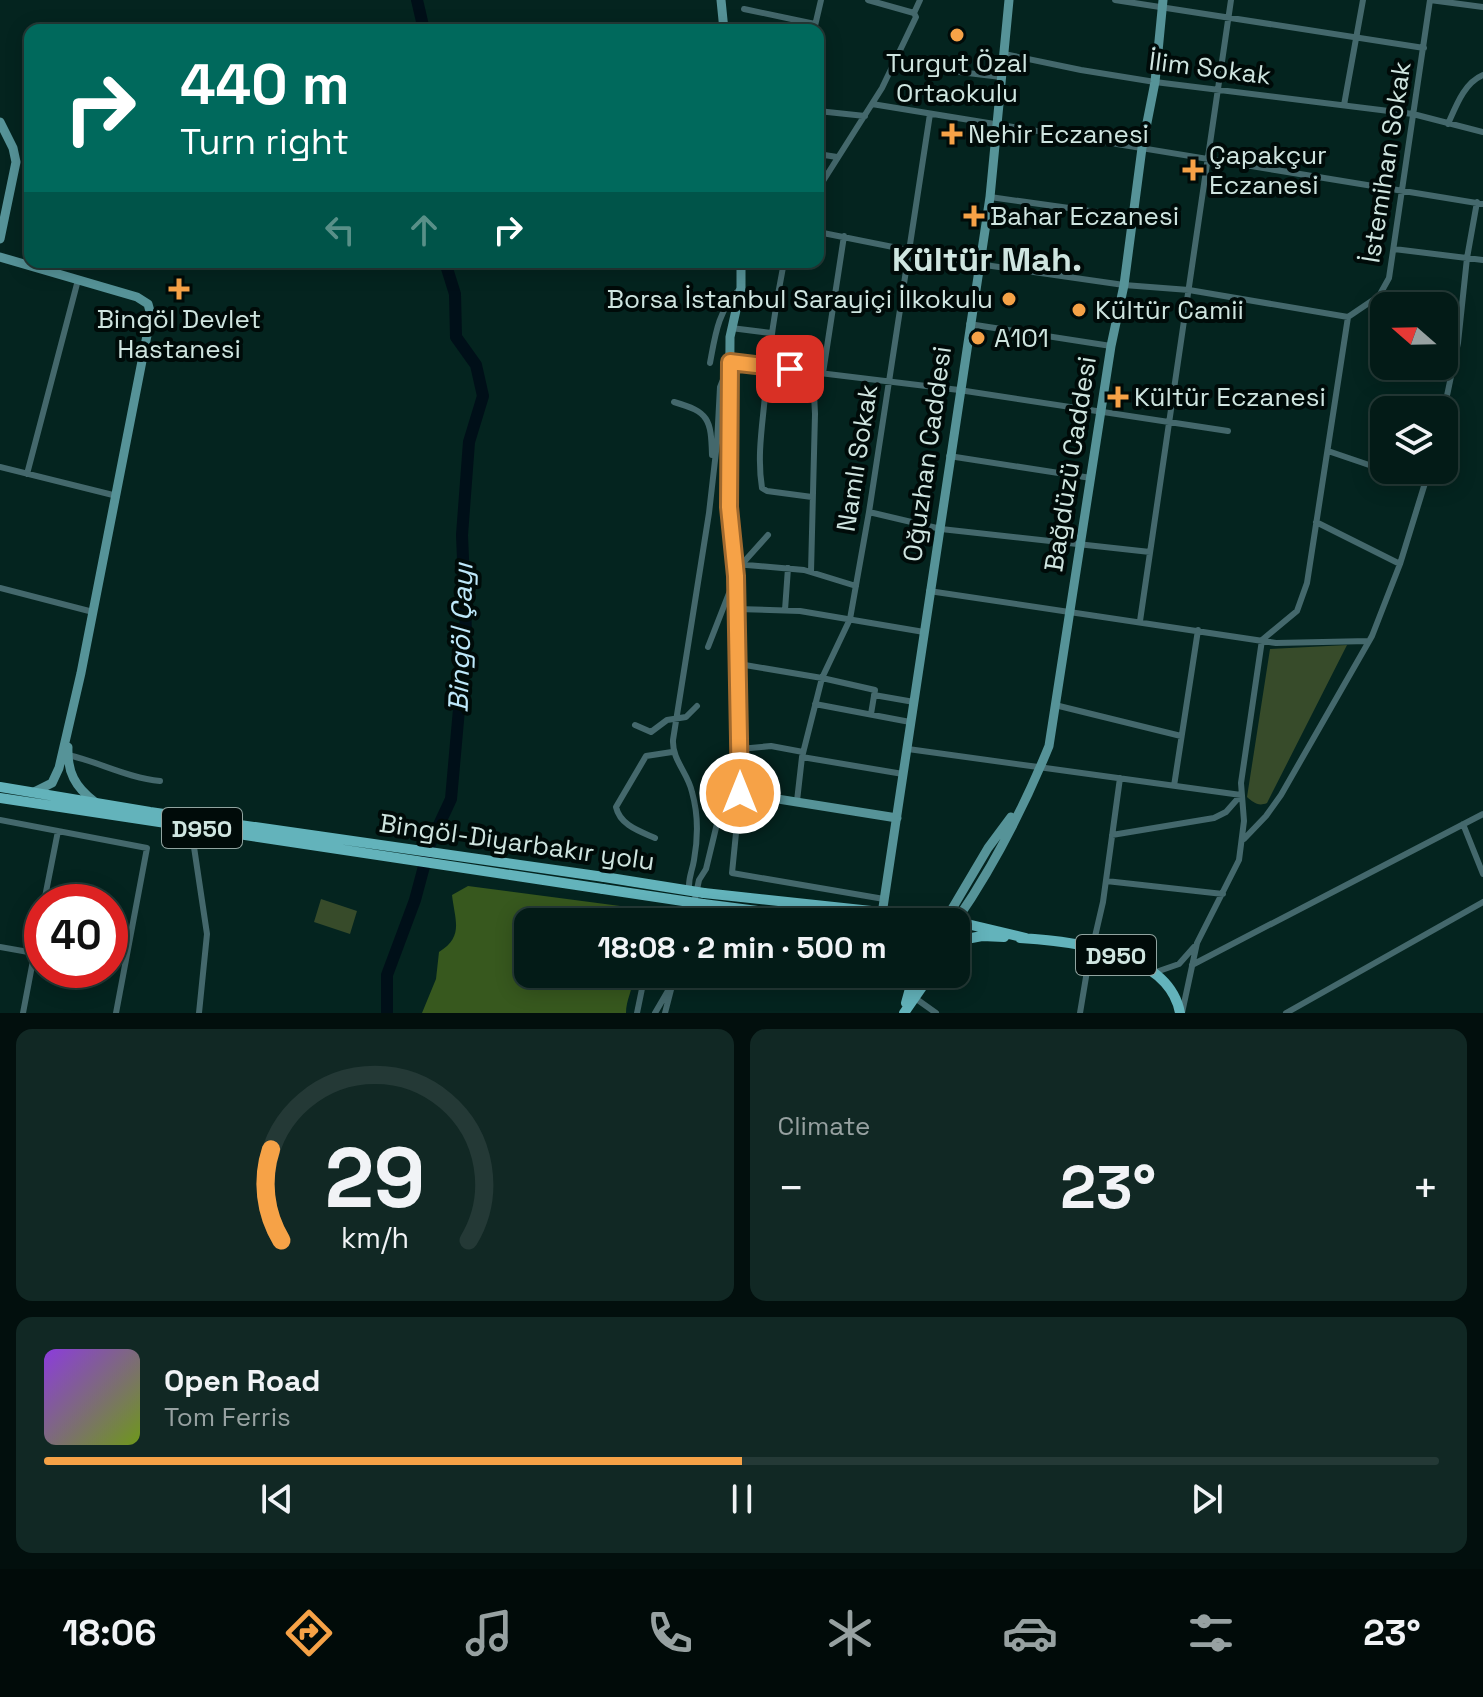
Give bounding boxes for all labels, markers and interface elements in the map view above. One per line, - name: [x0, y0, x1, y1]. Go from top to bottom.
- marker: Turgut Özal Ortaokulu: [948, 26, 966, 44]
- street label: İlim Sokak: [1147, 44, 1273, 92]
- place label: Turgut Özal Ortaokulu: [886, 46, 1028, 110]
- text: 440 m: [180, 49, 350, 120]
- icon: right: [48, 56, 152, 160]
- street label: İstemihan Sokak: [1353, 59, 1419, 265]
- place label: Nehir Eczanesi: [968, 117, 1149, 151]
- text: Turn right: [180, 119, 349, 165]
- marker: Nehir Eczanesi: [943, 125, 961, 143]
- place label: Çapakçur Eczanesi: [1209, 138, 1327, 202]
- marker: Çapakçur Eczanesi: [1184, 161, 1202, 179]
- place label: Bahar Eczanesi: [990, 199, 1179, 233]
- marker: Bahar Eczanesi: [965, 207, 983, 225]
- icon: left: [318, 208, 362, 252]
- icon: ahead: [402, 208, 446, 252]
- icon: right: [486, 208, 530, 252]
- district label: Kültür Mah.: [892, 238, 1082, 281]
- marker: Bingöl Devlet Hastanesi: [168, 278, 190, 300]
- place label: Borsa İstanbul Sarayiçi İlkokulu: [607, 282, 993, 316]
- marker: Borsa İstanbul Sarayiçi İlkokulu: [1000, 290, 1018, 308]
- north arrow: [1370, 292, 1458, 380]
- map controls: [1370, 292, 1458, 484]
- place label: Kültür Camii: [1095, 293, 1244, 327]
- marker: Kültür Camii: [1070, 301, 1088, 319]
- place label: Bingöl Devlet Hastanesi: [97, 302, 261, 366]
- place label: A101: [994, 321, 1049, 355]
- marker: A101: [969, 329, 987, 347]
- pin: [756, 335, 824, 403]
- street label: Oğuzhan Caddesi: [895, 344, 959, 564]
- icon: arrive: [768, 347, 812, 391]
- street label: Bağdüzü Caddesi: [1036, 354, 1104, 574]
- place label: Kültür Eczanesi: [1134, 380, 1326, 414]
- street label: Namlı Sokak: [829, 382, 885, 534]
- marker: Kültür Eczanesi: [1109, 388, 1127, 406]
- button: layers: [1370, 396, 1458, 484]
- water label: Bingöl Çayı: [439, 561, 481, 713]
- position arrow: [698, 751, 782, 835]
- street label: Bingöl-Diyarbakır yolu: [377, 806, 657, 878]
- road number: D950: [162, 808, 242, 848]
- speed limit sign: 40: [24, 884, 128, 988]
- text: 18:08 · 2 min · 500 m: [597, 928, 887, 967]
- road number: D950: [1076, 935, 1156, 975]
- text: Climate: [778, 1109, 870, 1143]
- text: 29: [324, 1125, 425, 1231]
- text: 23°: [1060, 1149, 1156, 1226]
- text: −: [778, 1160, 805, 1216]
- text: +: [1412, 1160, 1439, 1216]
- text: km/h: [341, 1220, 409, 1256]
- text: Open Road: [164, 1361, 320, 1400]
- text: Tom Ferris: [164, 1400, 291, 1434]
- icon: previous: [255, 1477, 299, 1521]
- icon: pause: [720, 1477, 764, 1521]
- icon: next: [1185, 1477, 1229, 1521]
- icon: directions: [281, 1605, 337, 1661]
- icon: music: [461, 1605, 517, 1661]
- icon: phone: [642, 1605, 698, 1661]
- icon: climate: [822, 1605, 878, 1661]
- icon: car: [1002, 1605, 1058, 1661]
- icon: filters: [1183, 1605, 1239, 1661]
- text: 18:06: [62, 1610, 156, 1656]
- text: 23°: [1363, 1610, 1421, 1656]

